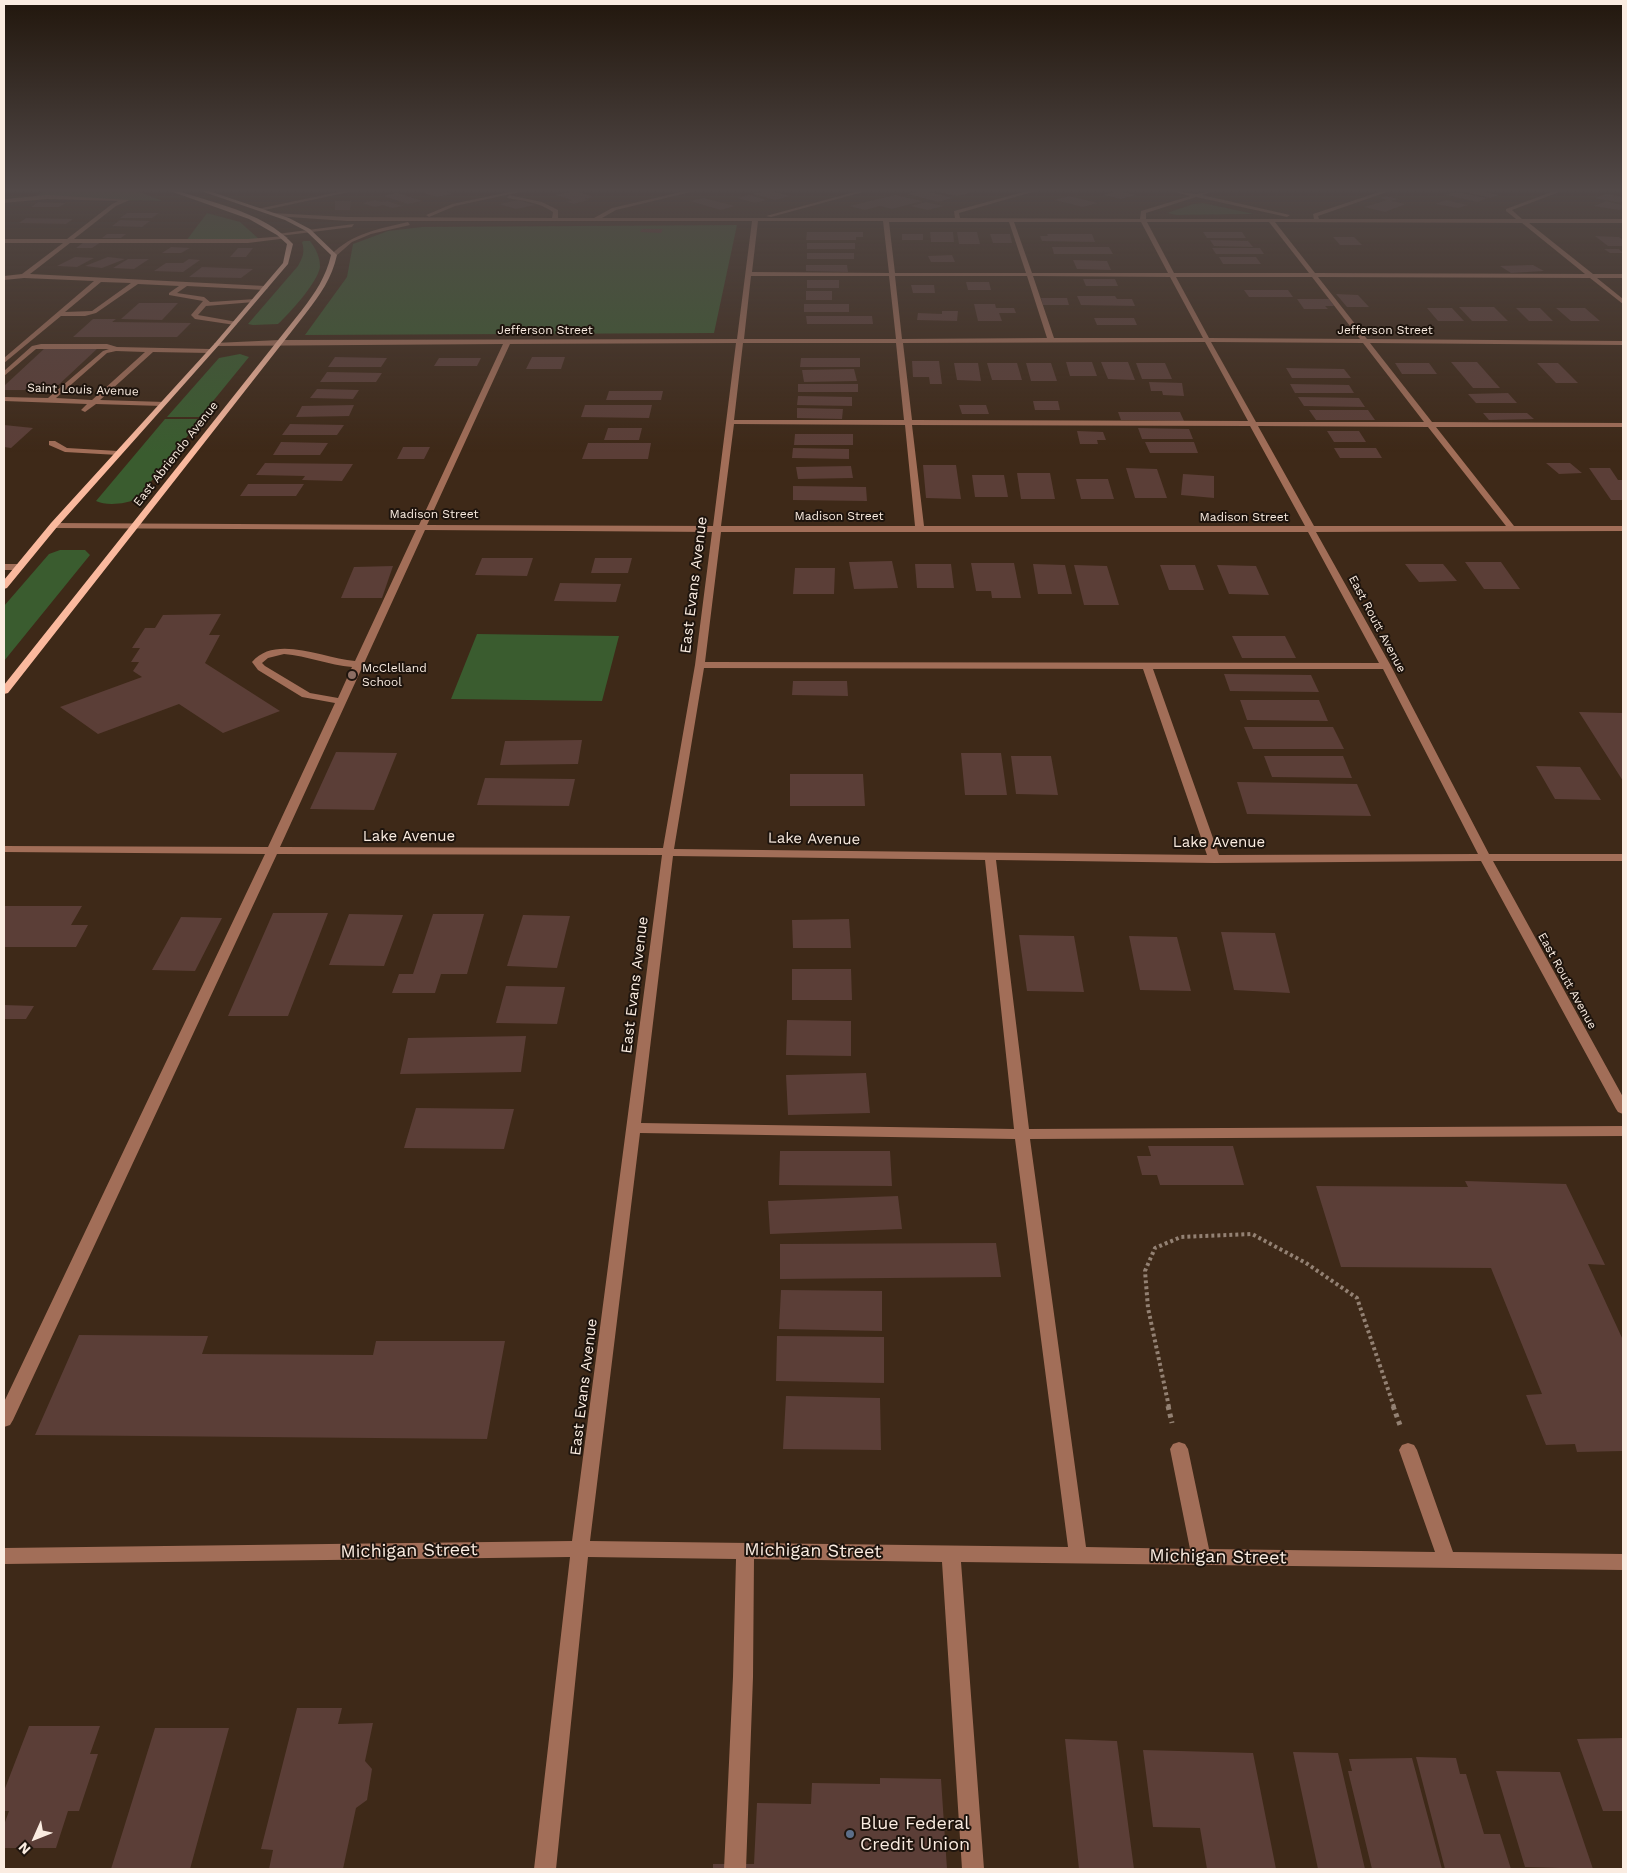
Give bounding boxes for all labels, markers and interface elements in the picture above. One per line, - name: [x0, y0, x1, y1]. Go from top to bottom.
- street label: Jefferson Street: [497, 323, 593, 337]
- street label: Jefferson Street: [1337, 323, 1433, 337]
- street label: Saint Louis Avenue: [27, 381, 139, 399]
- street label: East Abriendo Avenue: [131, 399, 221, 509]
- street label: Madison Street: [390, 507, 478, 521]
- street label: Madison Street: [795, 509, 883, 523]
- street label: Madison Street: [1200, 510, 1288, 524]
- street label: East Evans Avenue: [677, 515, 711, 655]
- street label: East Routt Avenue: [1345, 573, 1409, 675]
- place label: McClelland School: [362, 661, 427, 689]
- marker: McClelland School: [346, 669, 358, 681]
- street label: Lake Avenue: [363, 828, 455, 846]
- street label: Lake Avenue: [768, 829, 860, 849]
- street label: Lake Avenue: [1173, 834, 1265, 852]
- street label: East Evans Avenue: [618, 915, 652, 1055]
- street label: East Routt Avenue: [1534, 930, 1600, 1032]
- street label: East Evans Avenue: [567, 1317, 601, 1457]
- street label: Michigan Street: [340, 1539, 478, 1563]
- street label: Michigan Street: [744, 1539, 882, 1563]
- street label: Michigan Street: [1149, 1545, 1287, 1569]
- north arrow: [10, 1813, 60, 1863]
- place label: Blue Federal Credit Union: [860, 1813, 970, 1856]
- marker: Blue Federal Credit Union: [844, 1828, 856, 1840]
- text: N: [15, 1839, 34, 1858]

